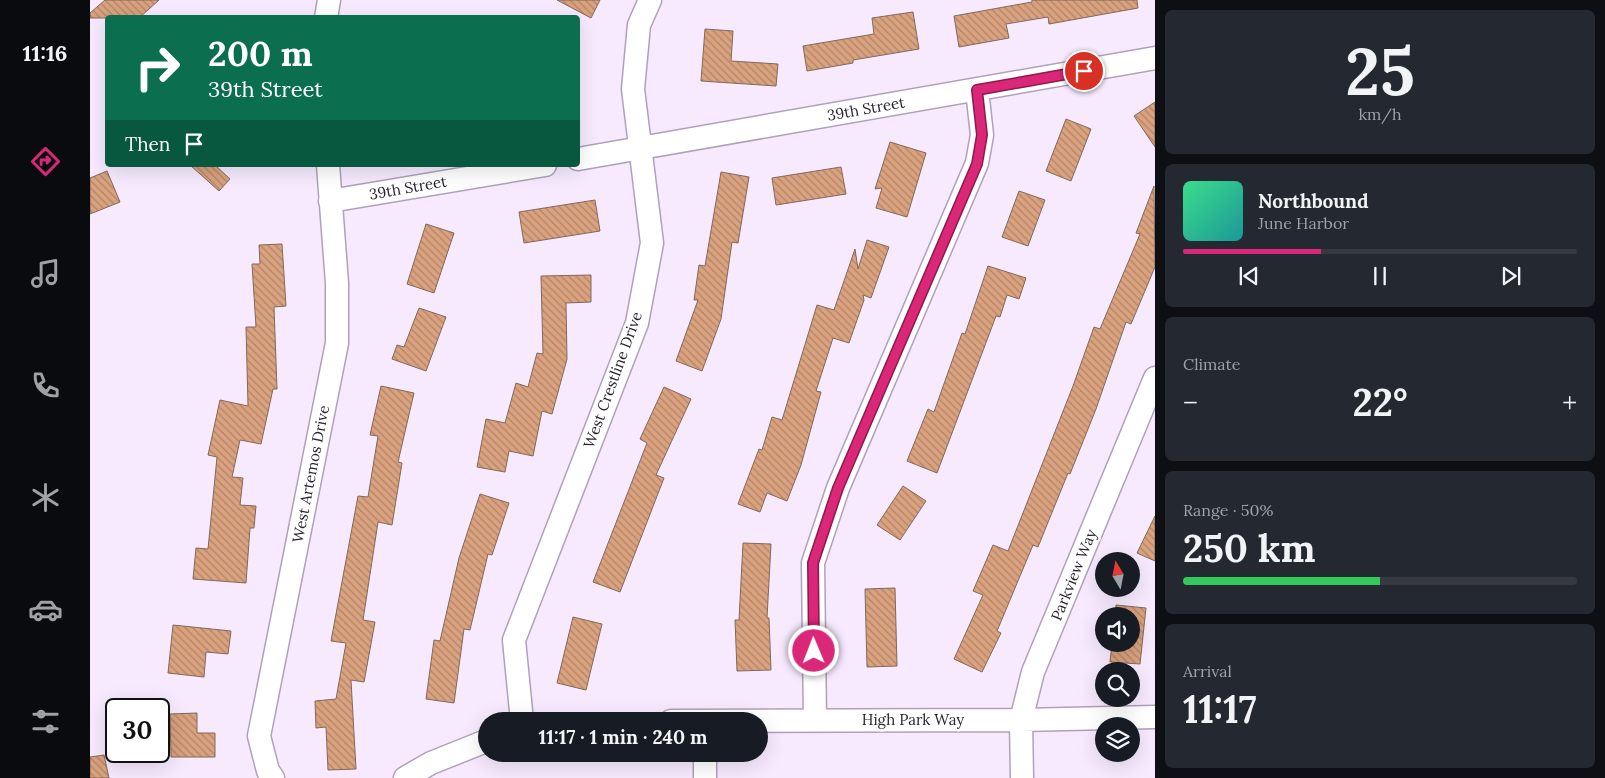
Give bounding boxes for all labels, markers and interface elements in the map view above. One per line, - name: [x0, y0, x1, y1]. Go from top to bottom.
- text: 25: [1345, 30, 1415, 113]
- text: 200 m: [208, 31, 313, 76]
- icon: right: [125, 35, 190, 100]
- text: 11:16: [23, 39, 67, 67]
- pin: [1063, 50, 1105, 92]
- icon: arrive: [1070, 57, 1098, 85]
- text: 39th Street: [208, 75, 323, 103]
- street label: 39th Street: [826, 92, 906, 125]
- text: km/h: [1358, 104, 1402, 124]
- icon: arrive: [180, 130, 208, 158]
- text: Then: [125, 132, 170, 156]
- icon: directions: [28, 144, 63, 179]
- street label: 39th Street: [368, 171, 448, 204]
- text: Northbound: [1258, 189, 1369, 213]
- text: June Harbor: [1258, 213, 1349, 233]
- icon: music: [28, 256, 63, 291]
- icon: previous: [1235, 262, 1263, 290]
- icon: pause: [1366, 262, 1394, 290]
- icon: next: [1497, 262, 1525, 290]
- street label: West Crestline Drive: [579, 309, 646, 451]
- text: Climate: [1183, 354, 1240, 374]
- icon: phone: [28, 368, 63, 403]
- text: 22°: [1352, 378, 1408, 426]
- text: −: [1183, 385, 1198, 421]
- text: +: [1562, 385, 1577, 421]
- street label: West Artemos Drive: [288, 404, 333, 544]
- icon: climate: [28, 480, 63, 515]
- text: Range · 50%: [1183, 500, 1273, 520]
- text: 250 km: [1183, 524, 1315, 572]
- street label: Parkview Way: [1047, 526, 1101, 623]
- north arrow: [1095, 552, 1140, 598]
- map controls: [1095, 552, 1140, 762]
- icon: car: [28, 592, 63, 627]
- button: sound: [1095, 607, 1140, 652]
- position arrow: [787, 624, 839, 676]
- text: Arrival: [1183, 661, 1232, 681]
- button: search: [1095, 662, 1140, 707]
- text: 11:17: [1183, 685, 1257, 733]
- speed limit sign: 30: [105, 698, 170, 763]
- icon: filters: [28, 704, 63, 739]
- street label: High Park Way: [862, 710, 964, 729]
- button: layers: [1095, 717, 1140, 762]
- text: 11:17 · 1 min · 240 m: [539, 725, 708, 749]

